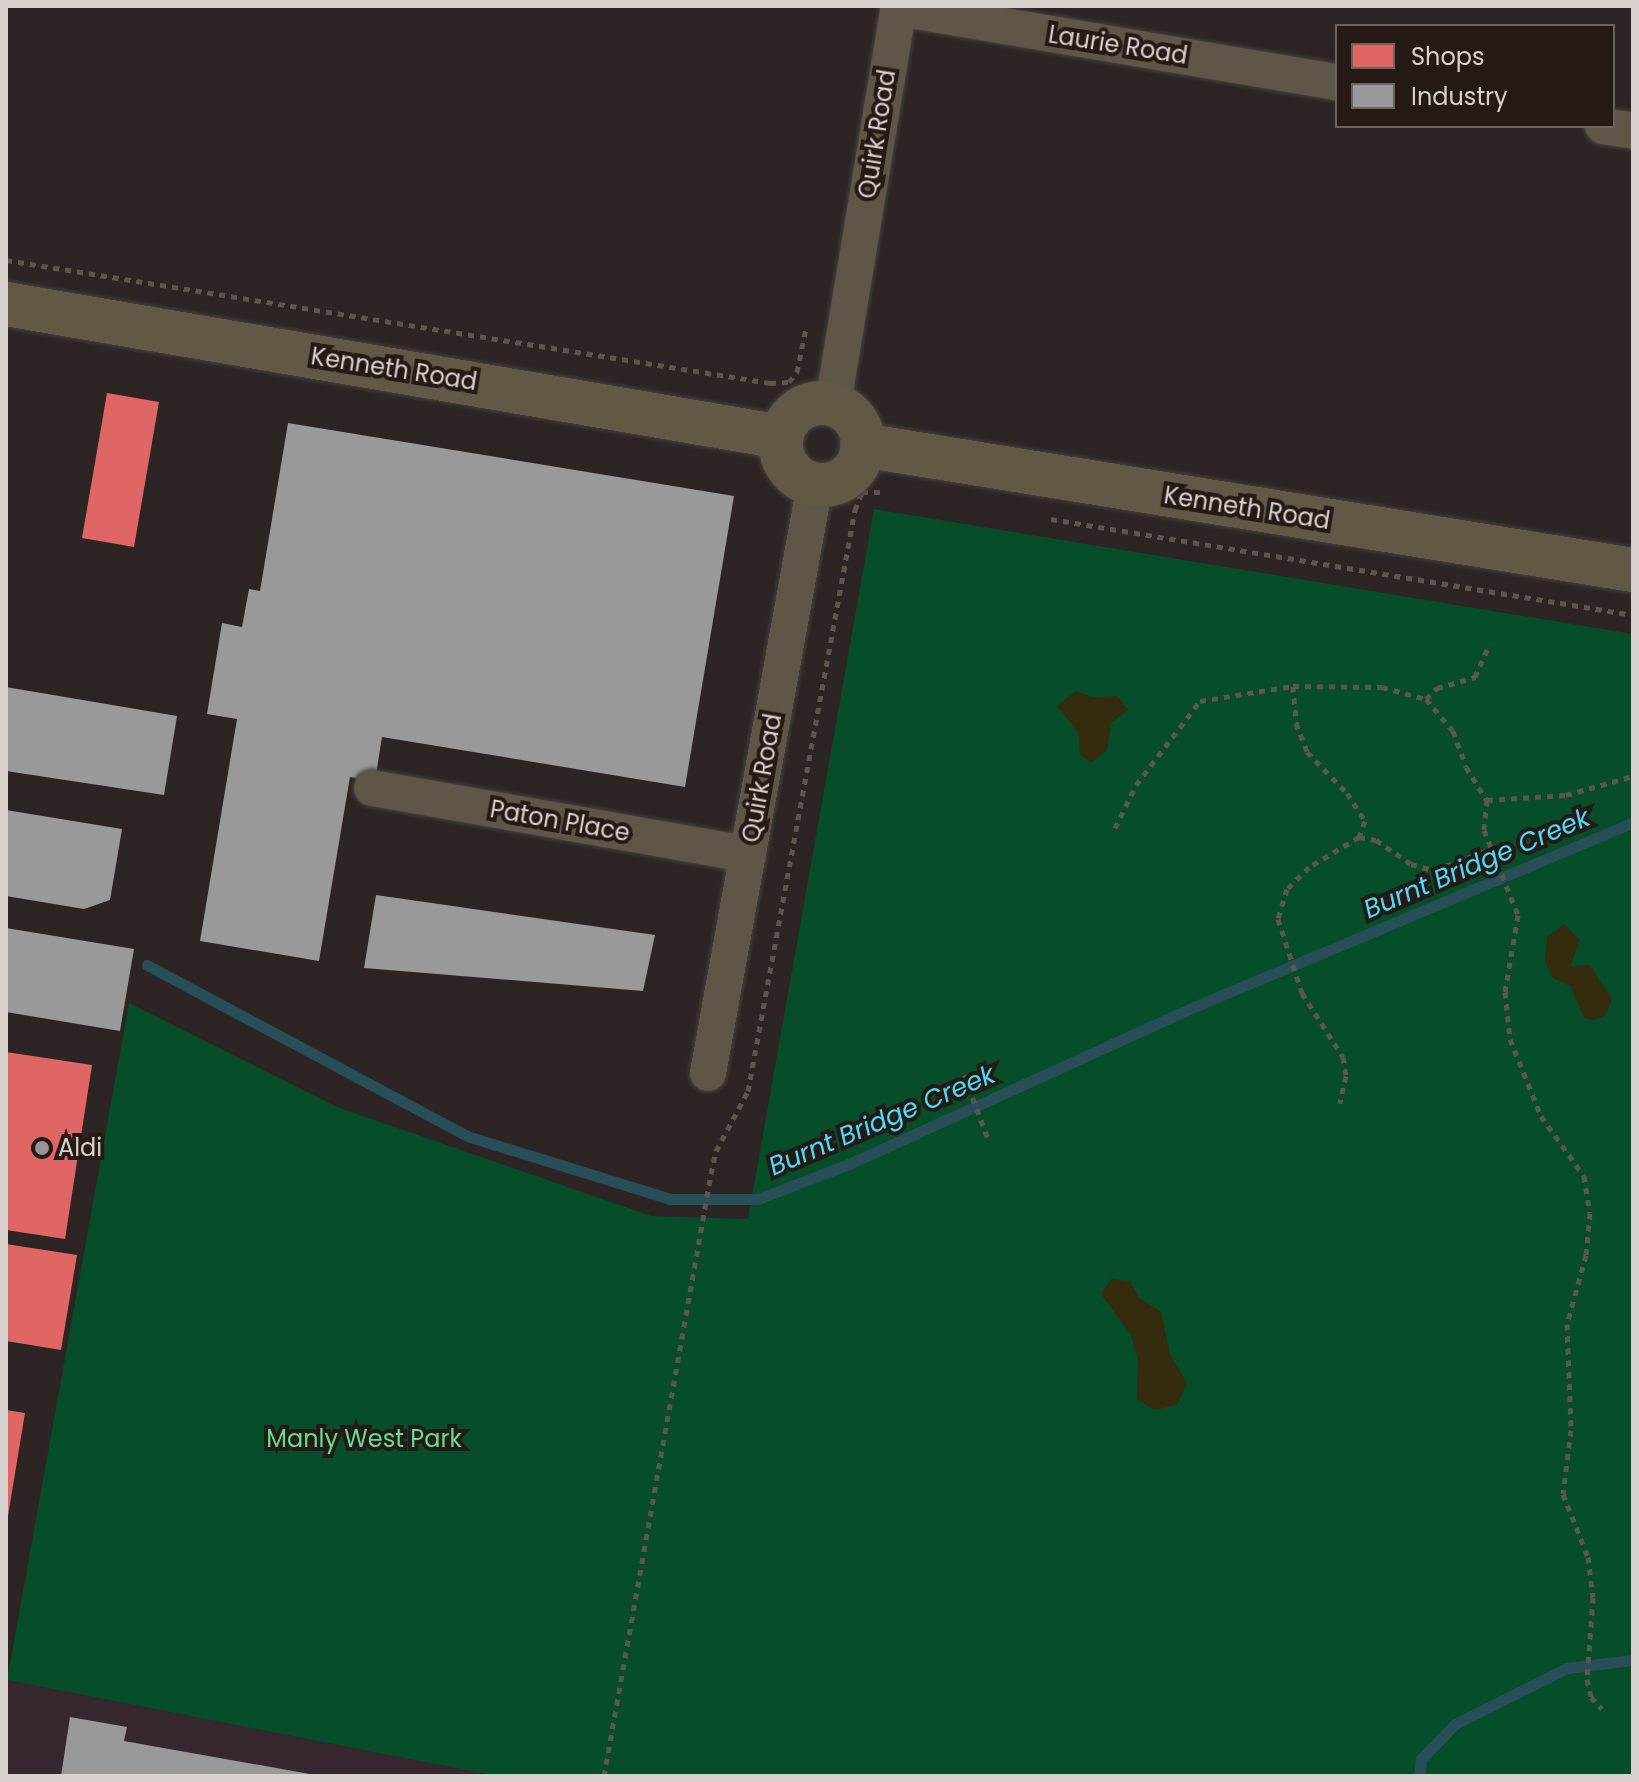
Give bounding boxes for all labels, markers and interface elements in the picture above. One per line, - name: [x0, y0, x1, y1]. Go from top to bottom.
- street label: Laurie Road: [1046, 20, 1190, 70]
- legend: [1335, 24, 1615, 128]
- text: Shops: [1411, 40, 1485, 73]
- street label: Quirk Road: [853, 67, 901, 201]
- text: Industry: [1411, 80, 1508, 113]
- street label: Kenneth Road: [309, 342, 479, 396]
- street label: Kenneth Road: [1162, 481, 1332, 535]
- street label: Quirk Road: [737, 711, 787, 845]
- street label: Paton Place: [488, 795, 632, 847]
- water label: Burnt Bridge Creek: [1359, 802, 1595, 926]
- water label: Burnt Bridge Creek: [764, 1059, 1000, 1183]
- place label: Aldi: [58, 1134, 102, 1162]
- marker: Aldi: [33, 1139, 51, 1157]
- park label: Manly West Park: [266, 1425, 462, 1453]

